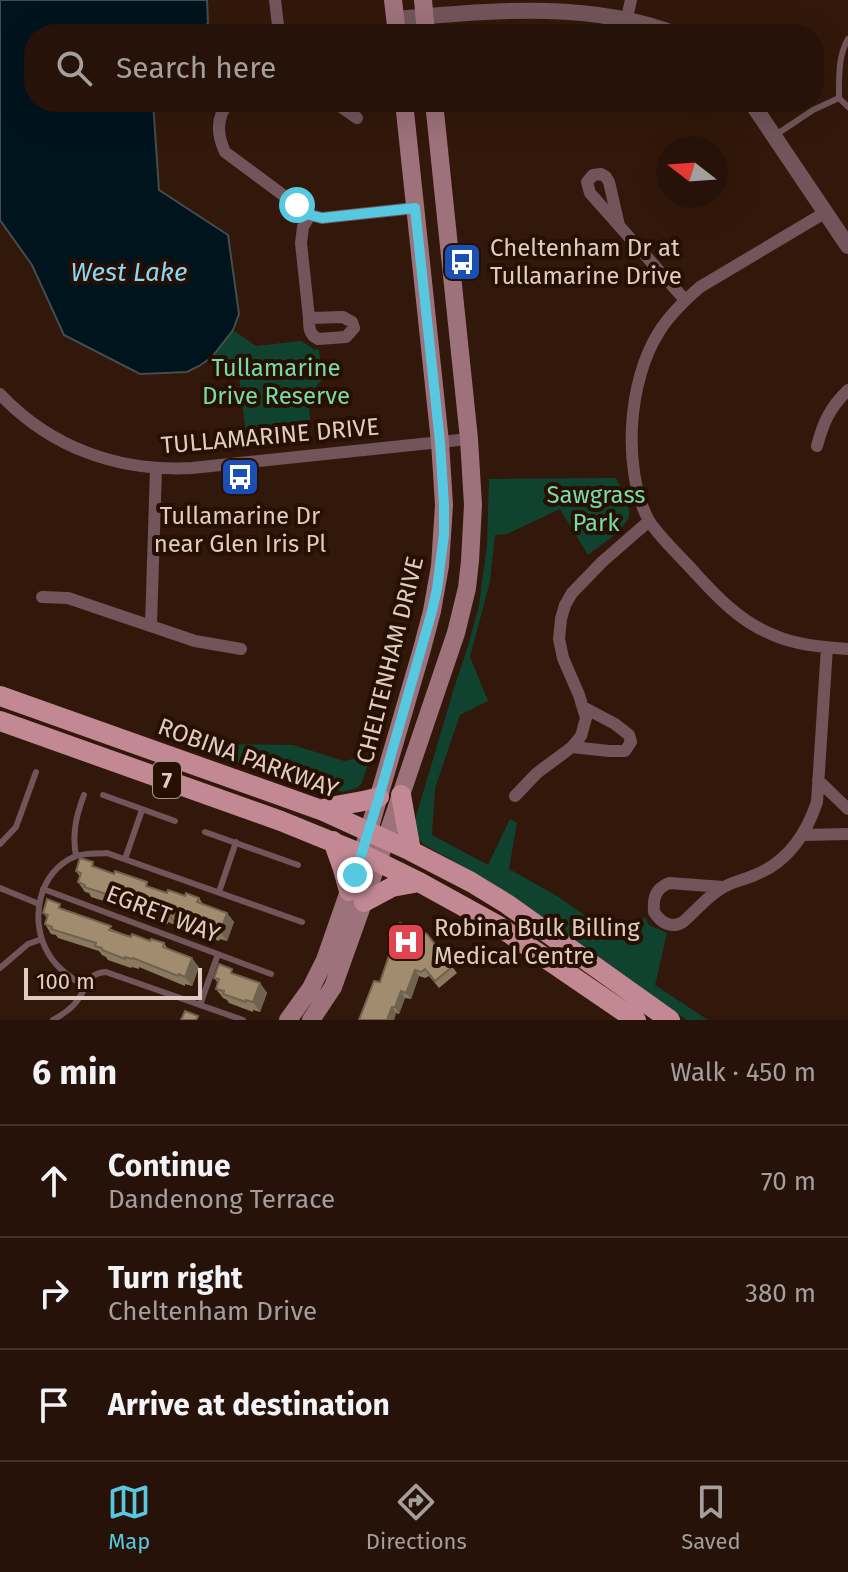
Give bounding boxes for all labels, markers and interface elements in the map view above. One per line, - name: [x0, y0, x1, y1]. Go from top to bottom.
- search box: [24, 24, 824, 112]
- icon: search: [52, 46, 96, 90]
- text: Search here: [116, 50, 276, 86]
- north arrow: [656, 136, 728, 208]
- route start: [279, 187, 315, 223]
- place label: Cheltenham Dr at Tullamarine Drive: [490, 234, 682, 290]
- bus stop icon: Cheltenham Dr at Tullamarine Drive: [441, 241, 483, 283]
- water label: West Lake: [70, 257, 188, 288]
- park label: Tullamarine Drive Reserve: [202, 354, 350, 410]
- street label: TULLAMARINE DRIVE: [160, 413, 380, 459]
- bus stop icon: Tullamarine Dr near Glen Iris Pl: [219, 456, 261, 498]
- park label: Sawgrass Park: [546, 481, 646, 537]
- place label: Tullamarine Dr near Glen Iris Pl: [154, 502, 326, 558]
- street label: CHELTENHAM DRIVE: [351, 553, 429, 767]
- street label: ROBINA PARKWAY: [154, 712, 343, 804]
- road number: 7: [153, 762, 181, 798]
- route end: [337, 857, 373, 893]
- street label: EGRET WAY: [102, 880, 225, 949]
- place label: Robina Bulk Billing Medical Centre: [434, 914, 640, 970]
- hospital icon: Robina Bulk Billing Medical Centre: [385, 921, 427, 963]
- scale bar: [24, 964, 202, 1000]
- text: 100 m: [36, 968, 95, 995]
- text: 6 min: [32, 1052, 117, 1093]
- text: Walk · 450 m: [670, 1057, 816, 1088]
- text: Continue: [108, 1148, 231, 1184]
- icon: ahead: [32, 1159, 76, 1203]
- text: 70 m: [761, 1166, 816, 1197]
- text: Dandenong Terrace: [108, 1184, 335, 1215]
- text: Turn right: [108, 1260, 243, 1296]
- icon: right: [32, 1271, 76, 1315]
- text: 380 m: [745, 1278, 816, 1309]
- text: Cheltenham Drive: [108, 1296, 317, 1327]
- icon: arrive: [32, 1383, 76, 1427]
- text: Arrive at destination: [108, 1387, 390, 1423]
- tab: Map: [107, 1480, 151, 1555]
- tab: Directions: [366, 1480, 467, 1555]
- tab: Saved: [681, 1480, 741, 1555]

